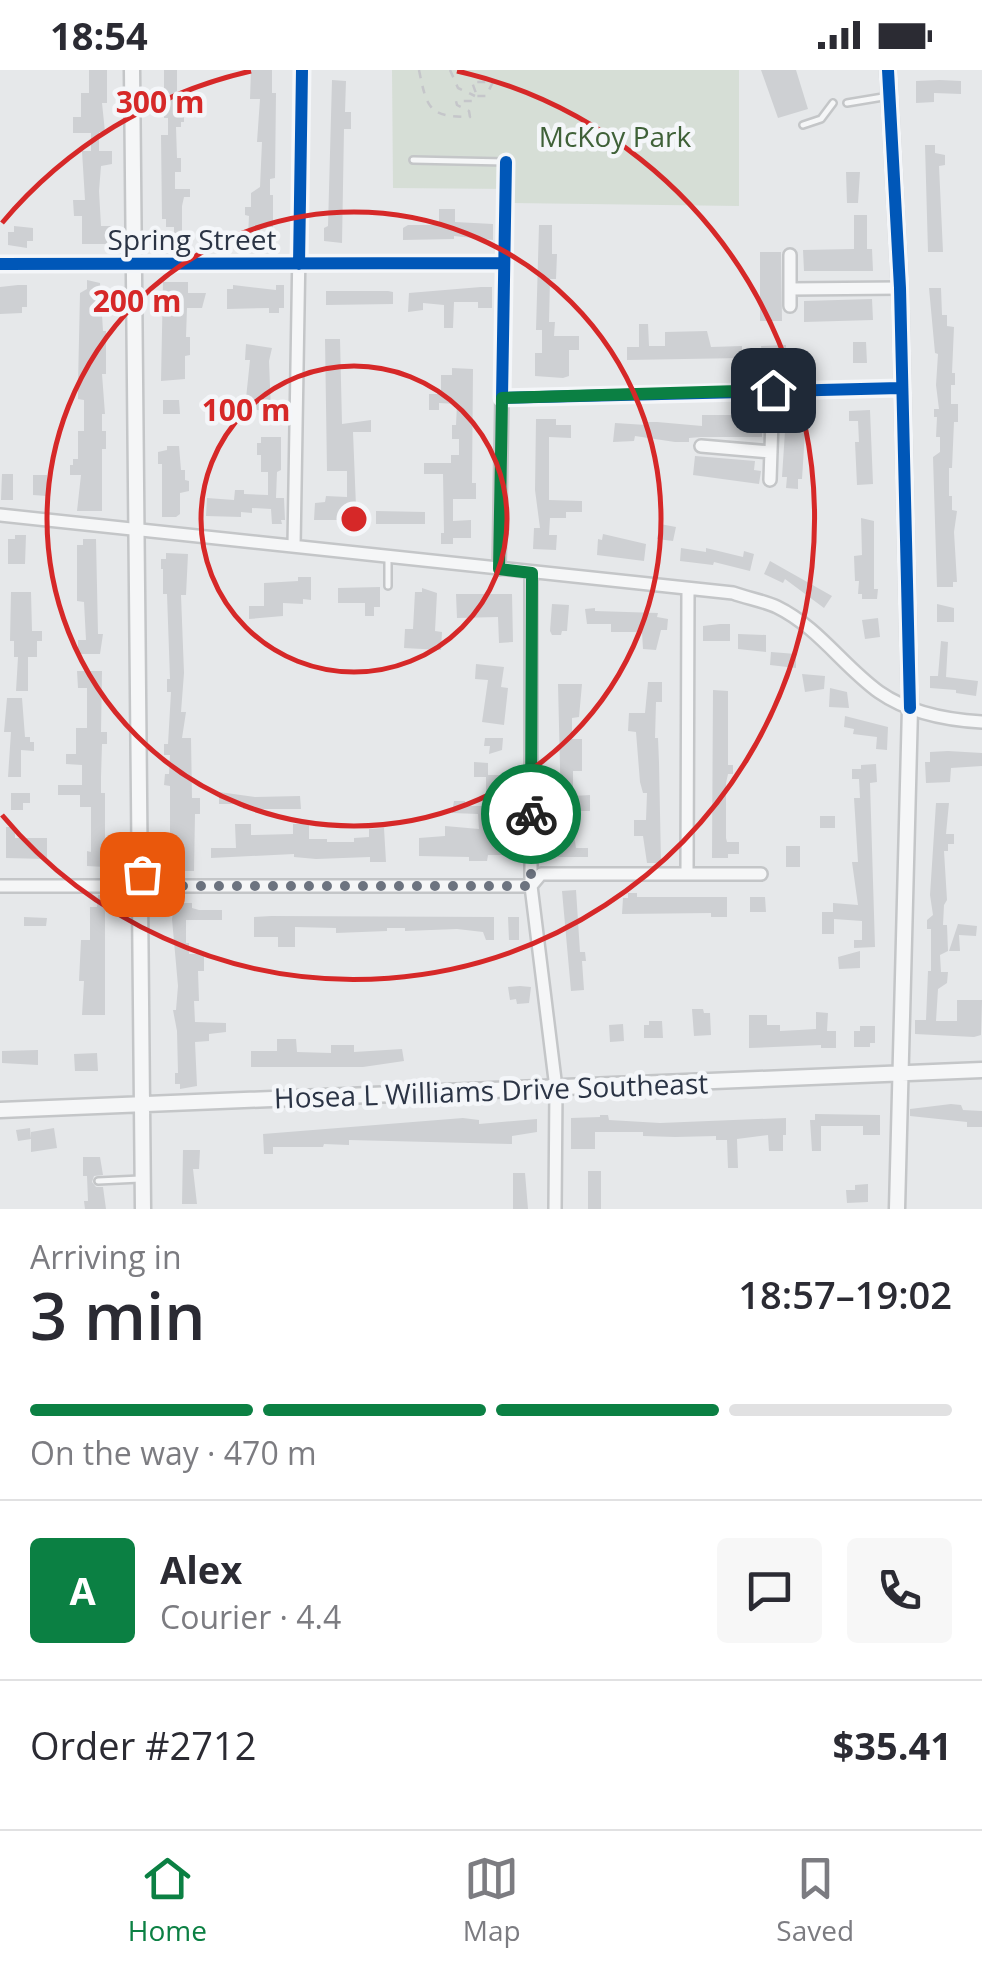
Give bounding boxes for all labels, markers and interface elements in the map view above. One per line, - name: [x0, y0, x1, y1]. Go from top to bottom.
- text: 18:54: [50, 9, 148, 61]
- text: 300 m: [116, 81, 204, 122]
- park label: McKoy Park: [539, 117, 692, 155]
- street label: Spring Street: [108, 220, 276, 258]
- text: 200 m: [93, 280, 181, 321]
- pin: [731, 348, 816, 433]
- icon: home: [746, 363, 801, 418]
- text: 100 m: [202, 389, 290, 430]
- centre of rings: [336, 501, 372, 537]
- courier: [481, 764, 581, 864]
- icon: bike: [504, 787, 559, 842]
- pin: [100, 832, 185, 917]
- icon: bag: [115, 847, 170, 902]
- street label: Hosea L Williams Drive Southeast: [273, 1063, 709, 1117]
- text: Arriving in: [30, 1235, 182, 1278]
- text: 18:57–19:02: [738, 1268, 952, 1320]
- text: 3 min: [30, 1271, 205, 1359]
- text: On the way · 470 m: [30, 1431, 317, 1474]
- button: chat: [717, 1538, 822, 1643]
- button: phone: [847, 1538, 952, 1643]
- text: Alex: [160, 1543, 242, 1595]
- text: A: [69, 1564, 96, 1616]
- text: Courier · 4.4: [160, 1595, 341, 1638]
- text: Order #2712: [30, 1719, 257, 1771]
- text: $35.41: [833, 1719, 952, 1771]
- tab: Home: [128, 1851, 207, 1949]
- tab: Map: [463, 1851, 521, 1949]
- tab: Saved: [776, 1851, 854, 1949]

